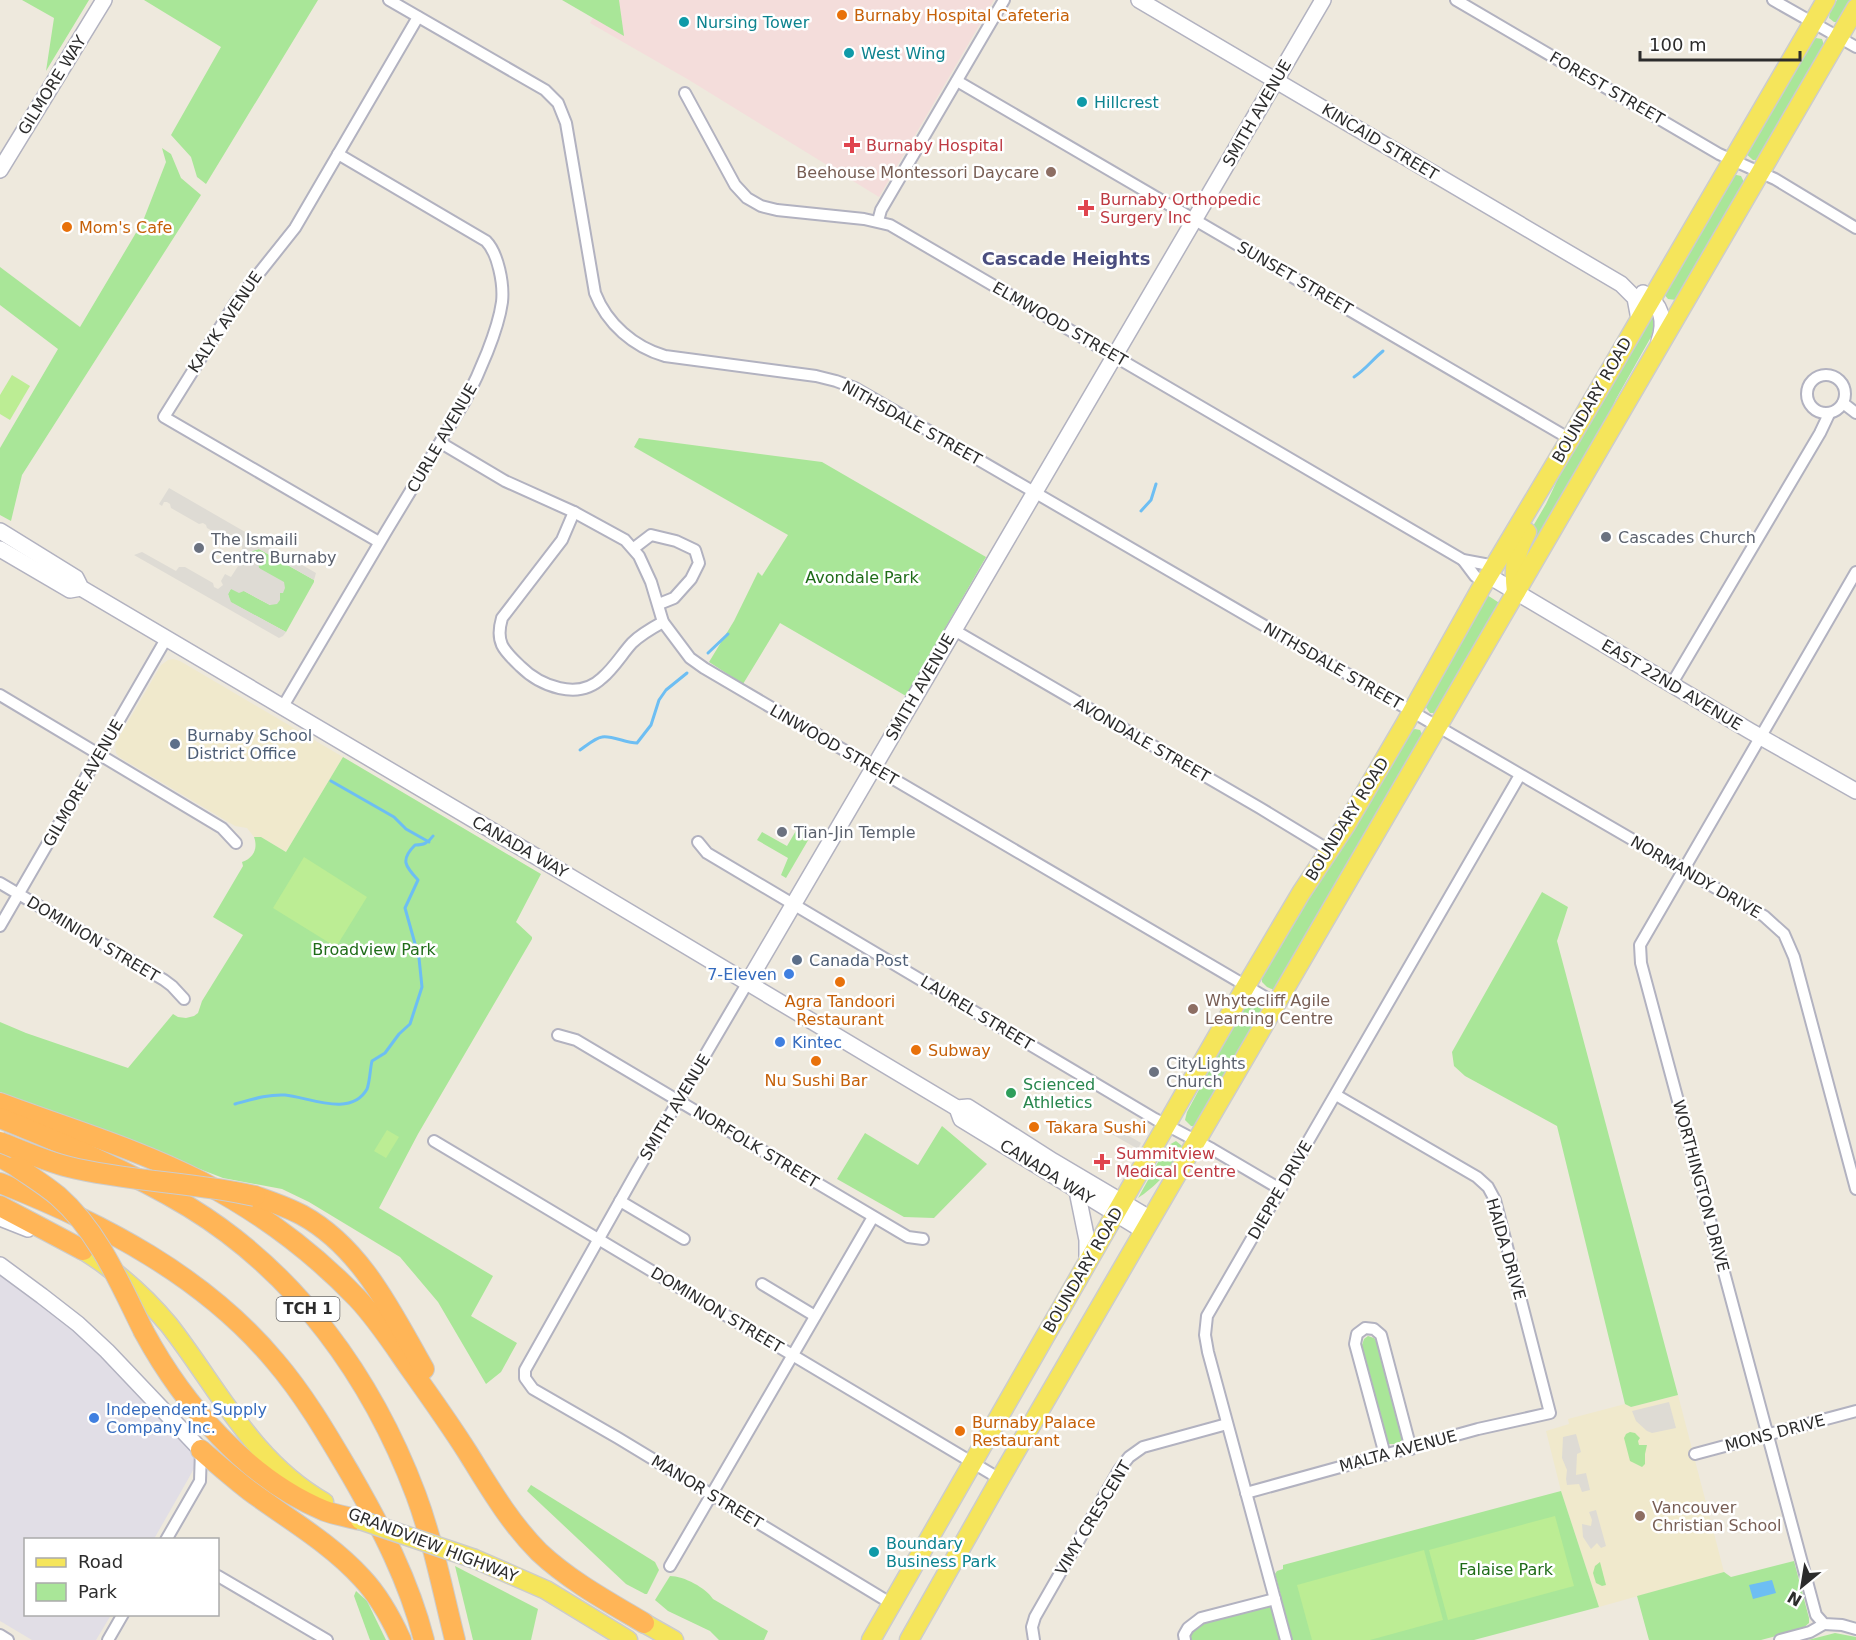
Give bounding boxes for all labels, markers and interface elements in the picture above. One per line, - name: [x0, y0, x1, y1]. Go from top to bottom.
- place label: Burnaby Hospital Cafeteria: [854, 6, 1070, 25]
- marker: Burnaby Hospital Cafeteria: [835, 8, 849, 22]
- place label: Nursing Tower: [696, 13, 810, 32]
- marker: Nursing Tower: [677, 15, 691, 29]
- scale bar: [1640, 24, 1800, 62]
- street label: GILMORE WAY: [14, 32, 90, 138]
- text: 100 m: [1649, 34, 1707, 55]
- place label: West Wing: [861, 44, 946, 63]
- marker: West Wing: [842, 46, 856, 60]
- street label: FOREST STREET: [1546, 48, 1668, 129]
- street label: SMITH AVENUE: [1219, 56, 1295, 170]
- place label: Hillcrest: [1094, 93, 1159, 112]
- marker: Hillcrest: [1075, 95, 1089, 109]
- street label: KINCAID STREET: [1318, 100, 1442, 184]
- marker: Burnaby Hospital: [843, 136, 861, 154]
- place label: Burnaby Hospital: [866, 136, 1003, 155]
- place label: Beehouse Montessori Daycare: [796, 163, 1039, 182]
- marker: Beehouse Montessori Daycare: [1044, 165, 1058, 179]
- place label: Burnaby Orthopedic Surgery Inc: [1100, 190, 1261, 227]
- marker: Burnaby Orthopedic Surgery Inc: [1077, 199, 1095, 217]
- place label: Mom's Cafe: [79, 218, 172, 237]
- marker: Mom's Cafe: [60, 220, 74, 234]
- street label: SUNSET STREET: [1234, 237, 1356, 319]
- district label: Cascade Heights: [982, 248, 1150, 269]
- street label: KALYK AVENUE: [184, 268, 266, 376]
- street label: ELMWOOD STREET: [989, 278, 1131, 370]
- street label: BOUNDARY ROAD: [1548, 334, 1636, 466]
- street label: NITHSDALE STREET: [839, 377, 985, 469]
- street label: CURLE AVENUE: [403, 380, 481, 496]
- place label: Cascades Church: [1618, 528, 1756, 547]
- place label: The Ismaili Centre Burnaby: [210, 530, 337, 567]
- marker: Cascades Church: [1599, 530, 1613, 544]
- marker: The Ismaili Centre Burnaby: [192, 541, 206, 555]
- park label: Avondale Park: [805, 568, 919, 587]
- street label: NITHSDALE STREET: [1260, 619, 1406, 714]
- street label: SMITH AVENUE: [882, 630, 958, 744]
- street label: EAST 22ND AVENUE: [1598, 636, 1746, 734]
- street label: AVONDALE STREET: [1071, 693, 1213, 787]
- street label: LINWOOD STREET: [766, 701, 902, 790]
- street label: GILMORE AVENUE: [39, 716, 127, 850]
- place label: Burnaby School District Office: [187, 726, 312, 763]
- marker: Burnaby School District Office: [168, 737, 182, 751]
- street label: BOUNDARY ROAD: [1301, 754, 1393, 884]
- street label: CANADA WAY: [469, 812, 572, 882]
- place label: Tian-Jin Temple: [793, 823, 916, 842]
- marker: Tian-Jin Temple: [775, 825, 789, 839]
- street label: NORMANDY DRIVE: [1627, 832, 1765, 922]
- street label: DOMINION STREET: [23, 892, 163, 986]
- park label: Broadview Park: [312, 940, 436, 959]
- place label: Canada Post: [809, 951, 908, 970]
- marker: Canada Post: [790, 953, 804, 967]
- place label: 7-Eleven: [707, 965, 777, 984]
- marker: 7-Eleven: [782, 967, 796, 981]
- street label: LAUREL STREET: [917, 972, 1037, 1054]
- marker: Agra Tandoori Restaurant: [833, 975, 847, 989]
- place label: Whytecliff Agile Learning Centre: [1205, 991, 1333, 1028]
- place label: Agra Tandoori Restaurant: [785, 992, 895, 1029]
- marker: Whytecliff Agile Learning Centre: [1186, 1002, 1200, 1016]
- place label: Kintec: [792, 1033, 842, 1052]
- marker: Kintec: [773, 1035, 787, 1049]
- place label: Subway: [928, 1041, 991, 1060]
- marker: Subway: [909, 1043, 923, 1057]
- street label: SMITH AVENUE: [636, 1051, 714, 1163]
- marker: Nu Sushi Bar: [809, 1054, 823, 1068]
- place label: CityLights Church: [1166, 1054, 1246, 1091]
- marker: CityLights Church: [1147, 1065, 1161, 1079]
- place label: Nu Sushi Bar: [765, 1071, 868, 1090]
- place label: Scienced Athletics: [1023, 1075, 1095, 1112]
- marker: Scienced Athletics: [1004, 1086, 1018, 1100]
- street label: WORTHINGTON DRIVE: [1669, 1098, 1733, 1274]
- street label: NORFOLK STREET: [690, 1102, 822, 1192]
- place label: Takara Sushi: [1045, 1118, 1146, 1137]
- marker: Takara Sushi: [1027, 1120, 1041, 1134]
- street label: CANADA WAY: [996, 1135, 1098, 1209]
- street label: DIEPPE DRIVE: [1244, 1137, 1316, 1243]
- place label: Summitview Medical Centre: [1116, 1144, 1236, 1181]
- marker: Summitview Medical Centre: [1093, 1153, 1111, 1171]
- street label: HAIDA DRIVE: [1482, 1196, 1530, 1302]
- street label: BOUNDARY ROAD: [1039, 1204, 1127, 1336]
- street label: DOMINION STREET: [647, 1263, 787, 1357]
- road number: TCH 1: [276, 1297, 340, 1321]
- place label: Independent Supply Company Inc.: [106, 1400, 267, 1437]
- marker: Independent Supply Company Inc.: [87, 1411, 101, 1425]
- street label: MONS DRIVE: [1723, 1411, 1827, 1455]
- place label: Burnaby Palace Restaurant: [972, 1413, 1096, 1450]
- marker: Burnaby Palace Restaurant: [953, 1424, 967, 1438]
- street label: MALTA AVENUE: [1337, 1426, 1459, 1476]
- street label: MANOR STREET: [648, 1451, 766, 1533]
- street label: VIMY CRESCENT: [1051, 1457, 1135, 1579]
- place label: Vancouver Christian School: [1652, 1498, 1782, 1535]
- street label: GRANDVIEW HIGHWAY: [346, 1504, 521, 1586]
- marker: Vancouver Christian School: [1633, 1509, 1647, 1523]
- place label: Boundary Business Park: [886, 1534, 997, 1571]
- legend: [24, 1538, 219, 1616]
- marker: Boundary Business Park: [867, 1545, 881, 1559]
- text: Road: [78, 1551, 123, 1572]
- north arrow: [1772, 1556, 1832, 1616]
- park label: Falaise Park: [1459, 1560, 1554, 1579]
- text: Park: [78, 1581, 117, 1602]
- text: N: [1784, 1587, 1805, 1610]

